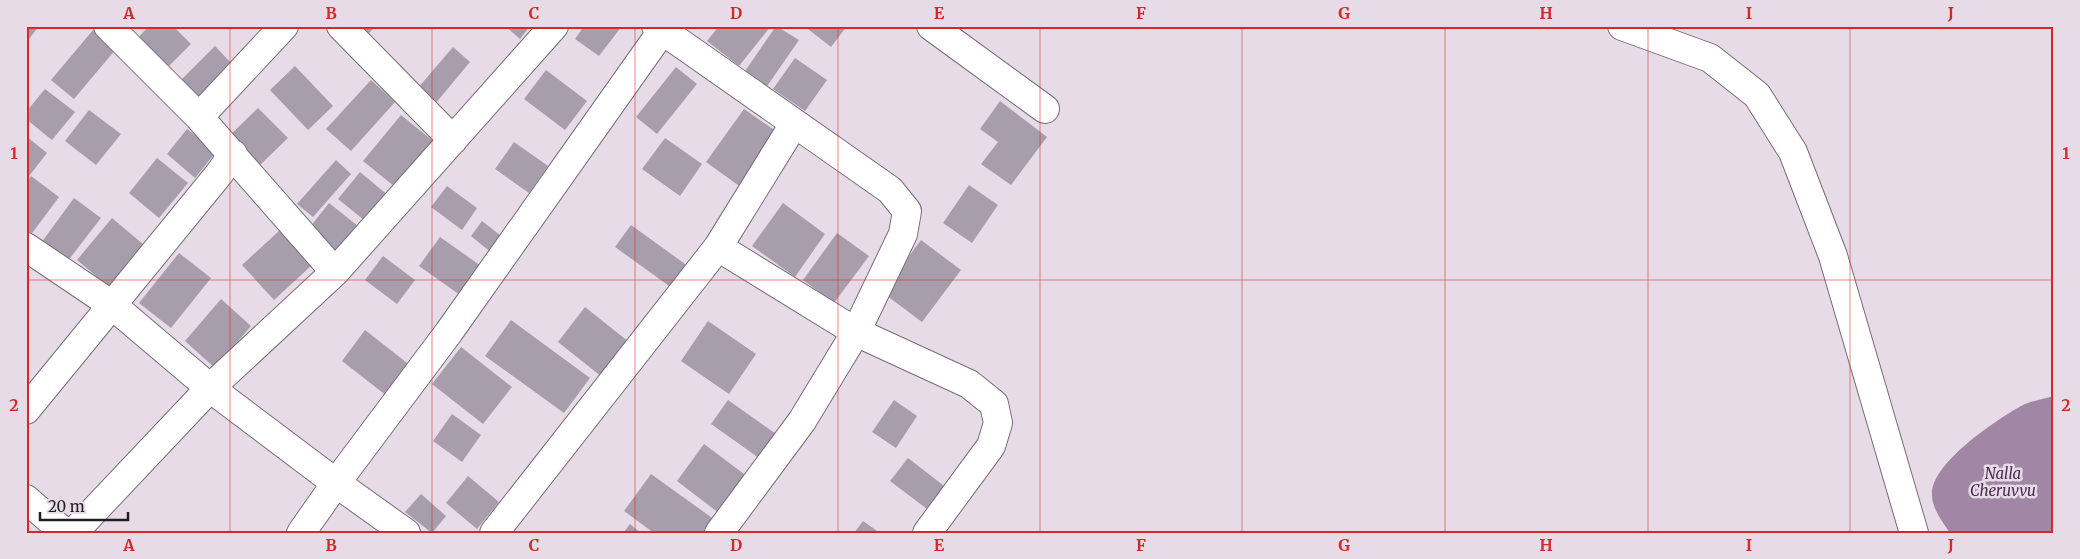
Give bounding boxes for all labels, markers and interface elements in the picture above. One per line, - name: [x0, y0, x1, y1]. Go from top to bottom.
- text: A: [122, 3, 135, 23]
- text: B: [325, 3, 337, 23]
- text: C: [529, 3, 539, 23]
- text: D: [730, 3, 742, 23]
- text: E: [934, 3, 945, 23]
- text: F: [1136, 3, 1146, 23]
- text: G: [1338, 3, 1350, 23]
- text: H: [1539, 3, 1553, 23]
- text: I: [1746, 3, 1752, 23]
- text: J: [1947, 3, 1954, 23]
- text: 1: [10, 143, 18, 163]
- text: 1: [2062, 143, 2070, 163]
- text: 2: [9, 395, 19, 415]
- text: 2: [2061, 395, 2071, 415]
- water label: Nalla Cheruvvu: [1970, 464, 2036, 500]
- scale bar: [40, 489, 128, 521]
- text: 20 m: [48, 497, 85, 516]
- text: A: [122, 535, 135, 555]
- text: B: [325, 535, 337, 555]
- text: C: [529, 535, 539, 555]
- text: D: [730, 535, 742, 555]
- text: E: [934, 535, 945, 555]
- text: F: [1136, 535, 1146, 555]
- text: G: [1338, 535, 1350, 555]
- text: H: [1539, 535, 1553, 555]
- text: I: [1746, 535, 1752, 555]
- text: J: [1947, 535, 1954, 555]

